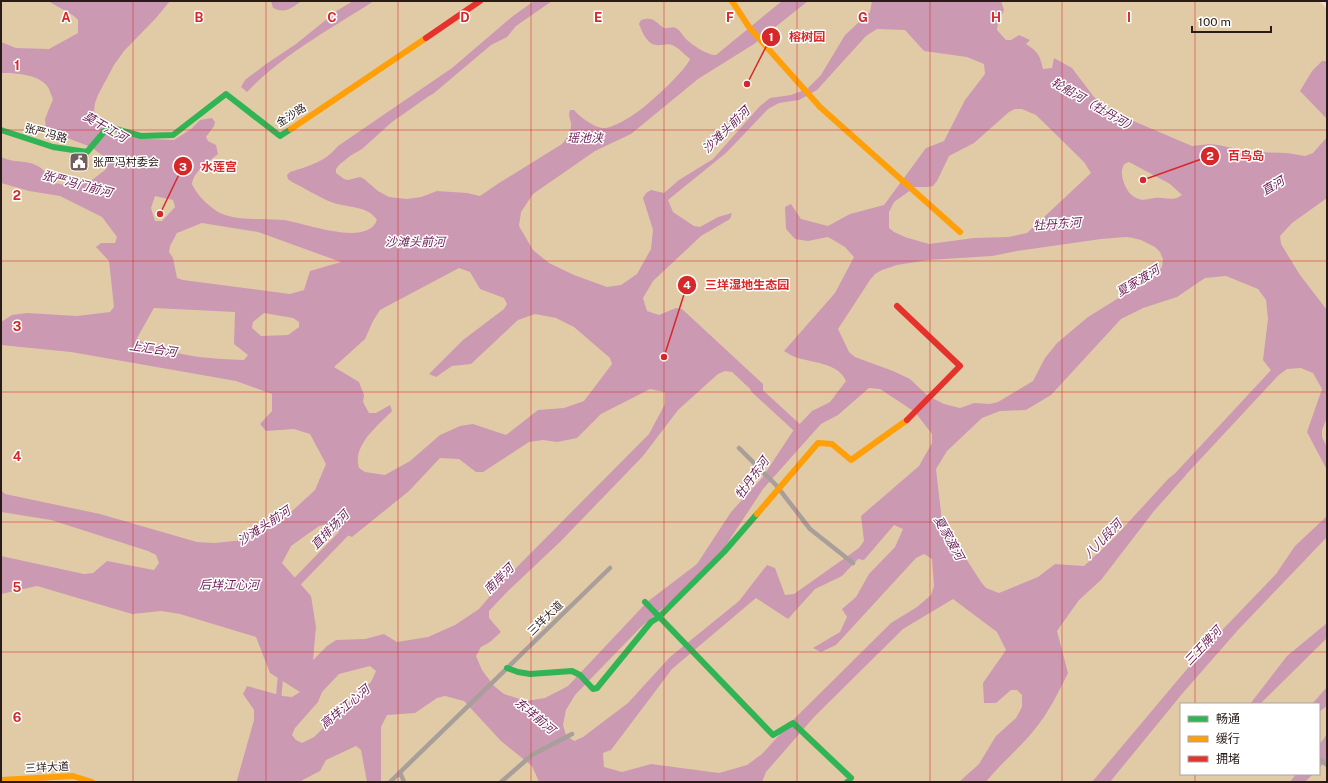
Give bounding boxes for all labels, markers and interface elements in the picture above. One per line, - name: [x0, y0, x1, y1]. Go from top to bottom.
- scale bar: [1192, 8, 1271, 34]
- text: A: [61, 10, 71, 25]
- text: B: [195, 10, 204, 25]
- text: C: [327, 10, 337, 25]
- text: D: [460, 10, 470, 25]
- text: E: [594, 10, 602, 25]
- text: F: [726, 10, 734, 25]
- text: G: [858, 10, 868, 25]
- text: H: [991, 10, 1001, 25]
- text: I: [1127, 10, 1131, 25]
- text: 100 m: [1198, 15, 1231, 29]
- callout: 榕树园: [761, 25, 833, 49]
- text: 1: [768, 30, 774, 44]
- text: 榕树园: [789, 30, 825, 44]
- text: 1: [14, 58, 20, 73]
- water label: 轮船河（牡丹河）: [1049, 75, 1139, 135]
- street label: 金沙路: [274, 101, 308, 129]
- water label: 沙滩头前河: [700, 103, 754, 156]
- water label: 莫干江河: [81, 109, 131, 146]
- street label: 张严冯路: [23, 122, 69, 144]
- water label: 瑶池浃: [567, 131, 605, 145]
- callout: 百鸟岛: [1200, 144, 1272, 168]
- text: 2: [1206, 149, 1214, 163]
- text: 百鸟岛: [1228, 149, 1264, 163]
- public building icon: 张严冯村委会: [68, 151, 90, 173]
- callout: 水莲宫: [173, 154, 245, 178]
- place label: 张严冯村委会: [93, 156, 159, 168]
- text: 3: [179, 160, 187, 174]
- text: 水莲宫: [201, 160, 237, 174]
- water label: 张严冯门前河: [40, 168, 116, 201]
- water label: 直河: [1259, 173, 1289, 198]
- text: 2: [13, 188, 21, 203]
- water label: 牡丹东河: [1033, 215, 1083, 233]
- water label: 沙滩头前河: [385, 235, 447, 249]
- water label: 夏家渡河: [1114, 262, 1164, 299]
- callout: 三垟湿地生态园: [677, 273, 797, 297]
- text: 4: [683, 278, 691, 292]
- text: 三垟湿地生态园: [705, 278, 789, 292]
- text: 3: [13, 319, 22, 334]
- water label: 上汇合河: [128, 339, 180, 360]
- text: 4: [13, 449, 22, 464]
- water label: 牡丹东河: [732, 453, 773, 502]
- water label: 沙滩头前河: [235, 503, 295, 548]
- water label: 直排场河: [308, 506, 353, 552]
- water label: 夏家渡河: [931, 514, 968, 564]
- water label: 八儿段河: [1081, 515, 1126, 561]
- water label: 南岸河: [481, 560, 518, 597]
- water label: 后垟江心河: [199, 578, 261, 592]
- text: 5: [13, 580, 22, 595]
- street label: 三垟大道: [525, 598, 565, 638]
- water label: 三王牌河: [1182, 622, 1226, 668]
- water label: 高垟江心河: [318, 681, 374, 732]
- water label: 东垟前河: [512, 695, 559, 738]
- legend: [1180, 703, 1320, 775]
- text: 6: [13, 710, 22, 725]
- text: 畅通: [1216, 712, 1240, 726]
- text: 缓行: [1216, 732, 1240, 746]
- text: 拥堵: [1216, 752, 1240, 766]
- street label: 三垟大道: [25, 760, 69, 774]

